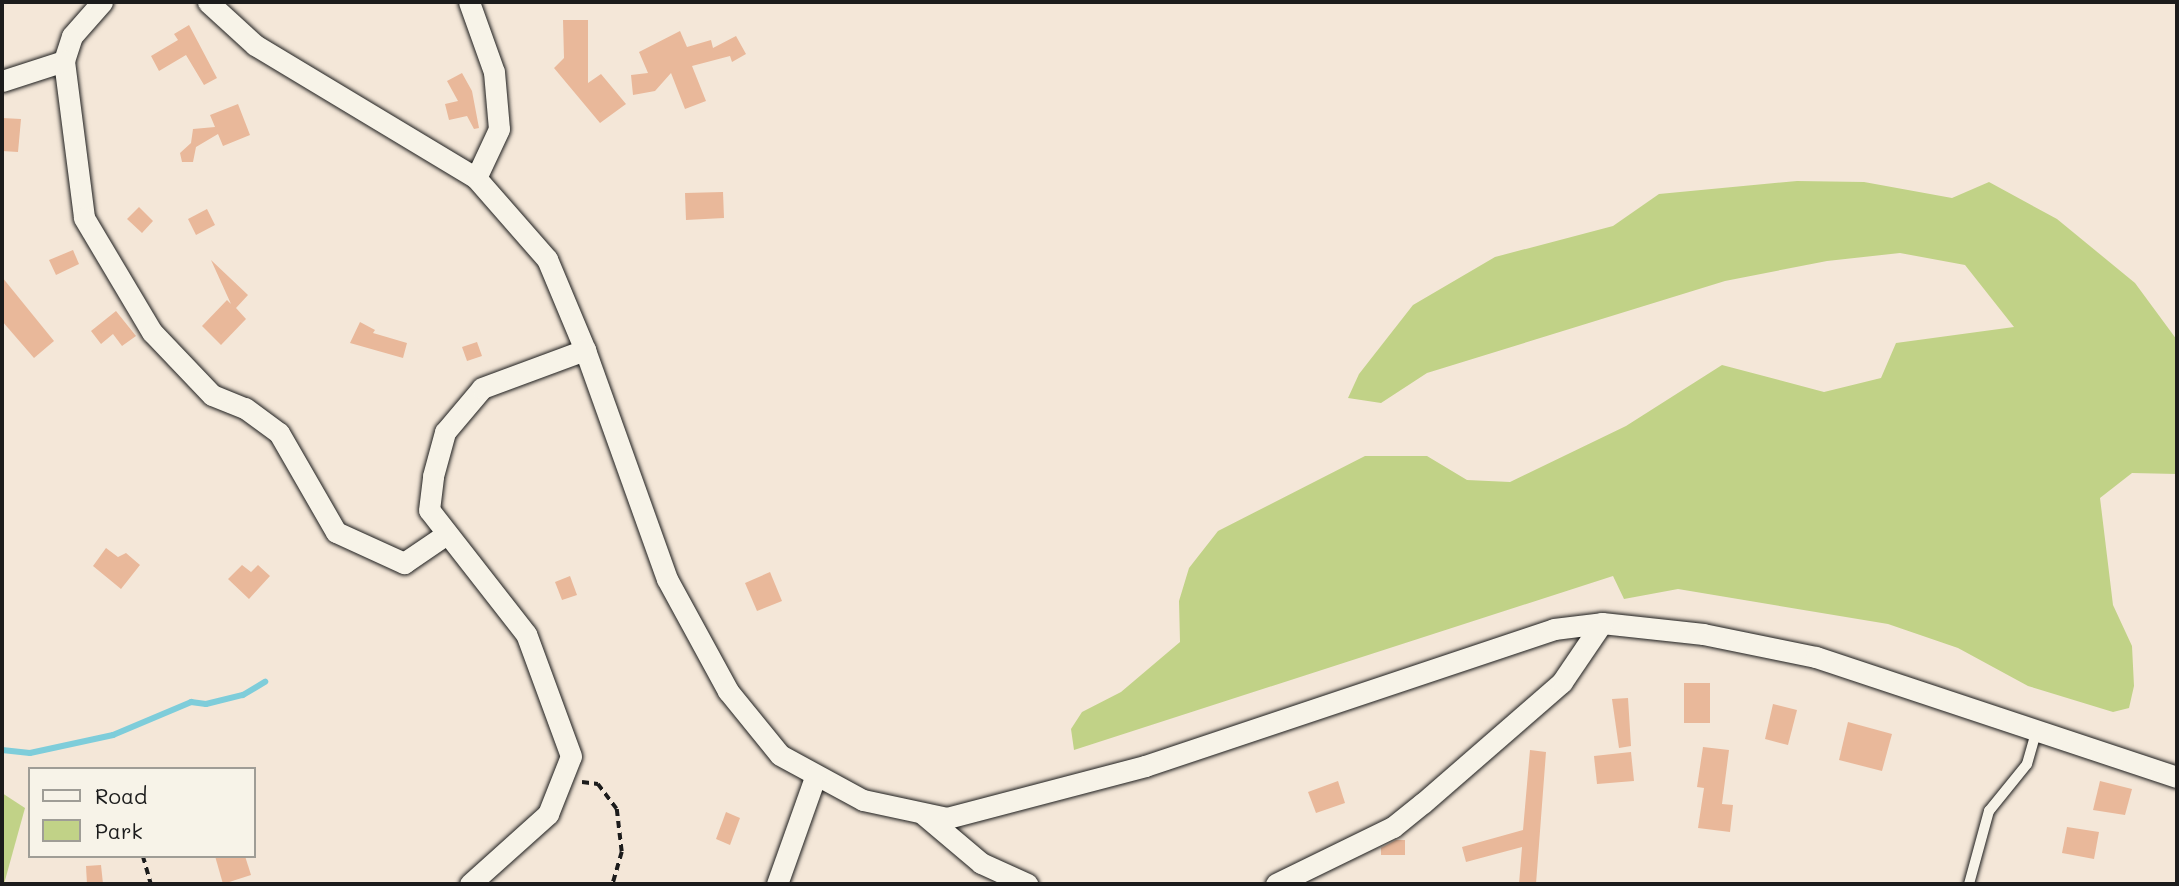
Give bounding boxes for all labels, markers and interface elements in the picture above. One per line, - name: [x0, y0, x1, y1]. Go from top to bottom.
- legend: [28, 767, 256, 858]
- text: Road: [95, 782, 147, 809]
- text: Park: [95, 817, 143, 844]

